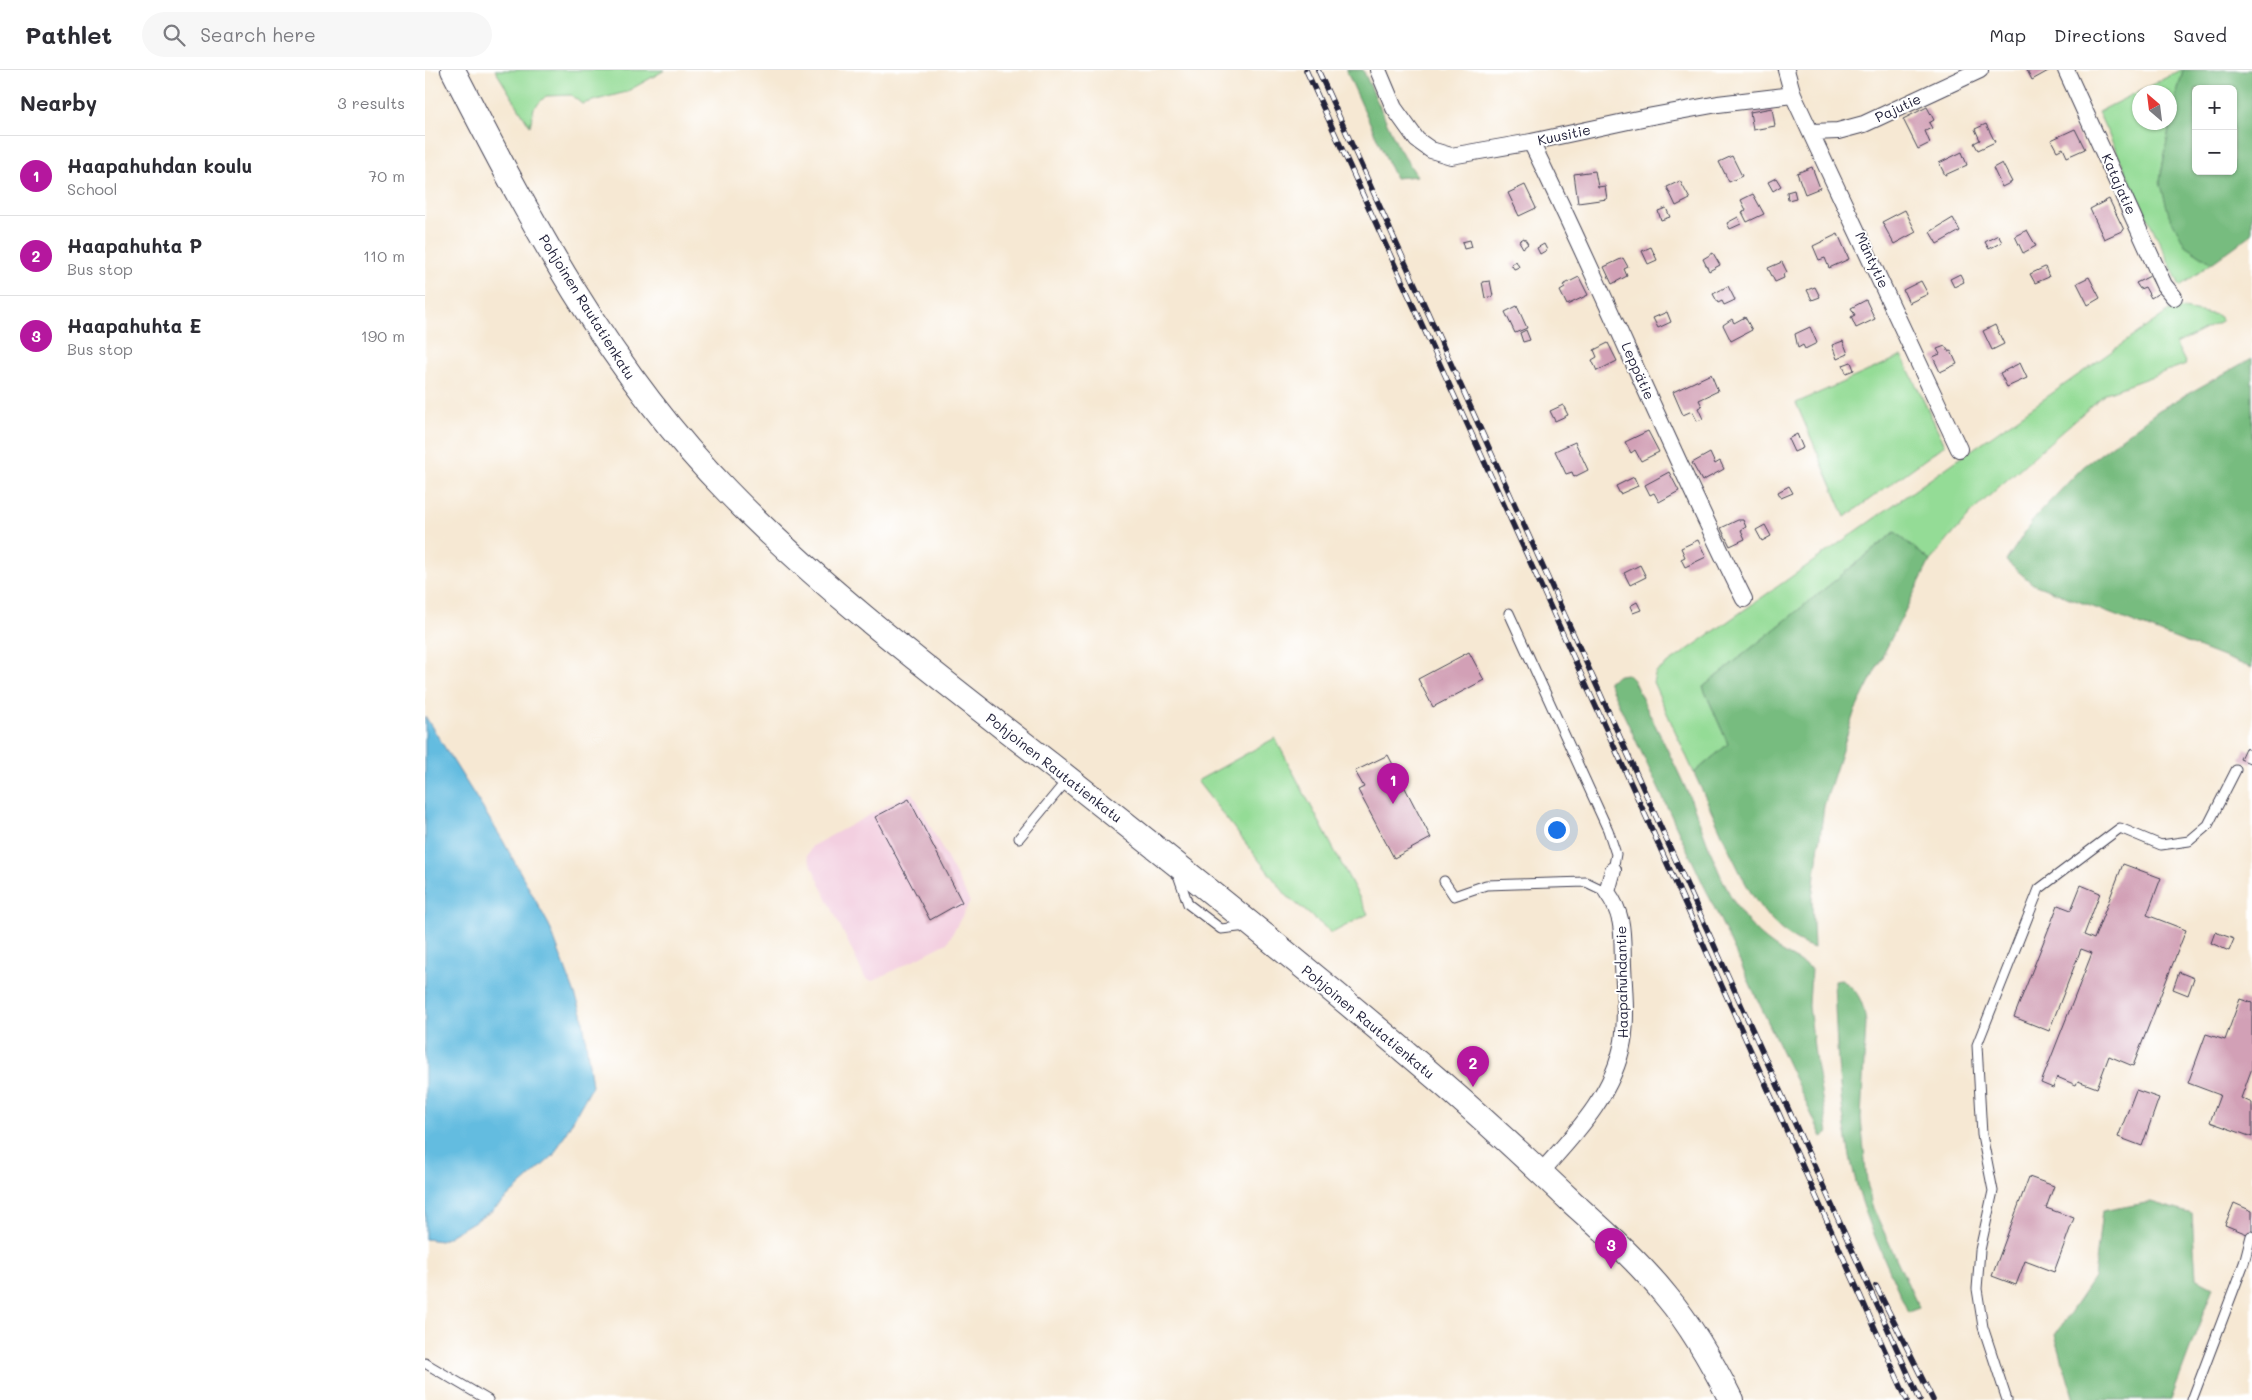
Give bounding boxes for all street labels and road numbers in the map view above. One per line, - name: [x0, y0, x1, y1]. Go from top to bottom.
- street label: Pajutie: [1872, 89, 1924, 126]
- street label: Kuusitie: [1536, 120, 1592, 149]
- street label: Katajatie: [2098, 150, 2141, 217]
- street label: Mäntytie: [1851, 228, 1894, 291]
- street label: Pohjoinen Rautatienkatu: [535, 231, 640, 383]
- street label: Leppätie: [1617, 339, 1660, 403]
- street label: Pohjoinen Rautatienkatu: [982, 708, 1126, 827]
- street label: Haapahuhdantie: [1611, 925, 1632, 1039]
- street label: Pohjoinen Rautatienkatu: [1298, 960, 1439, 1083]

